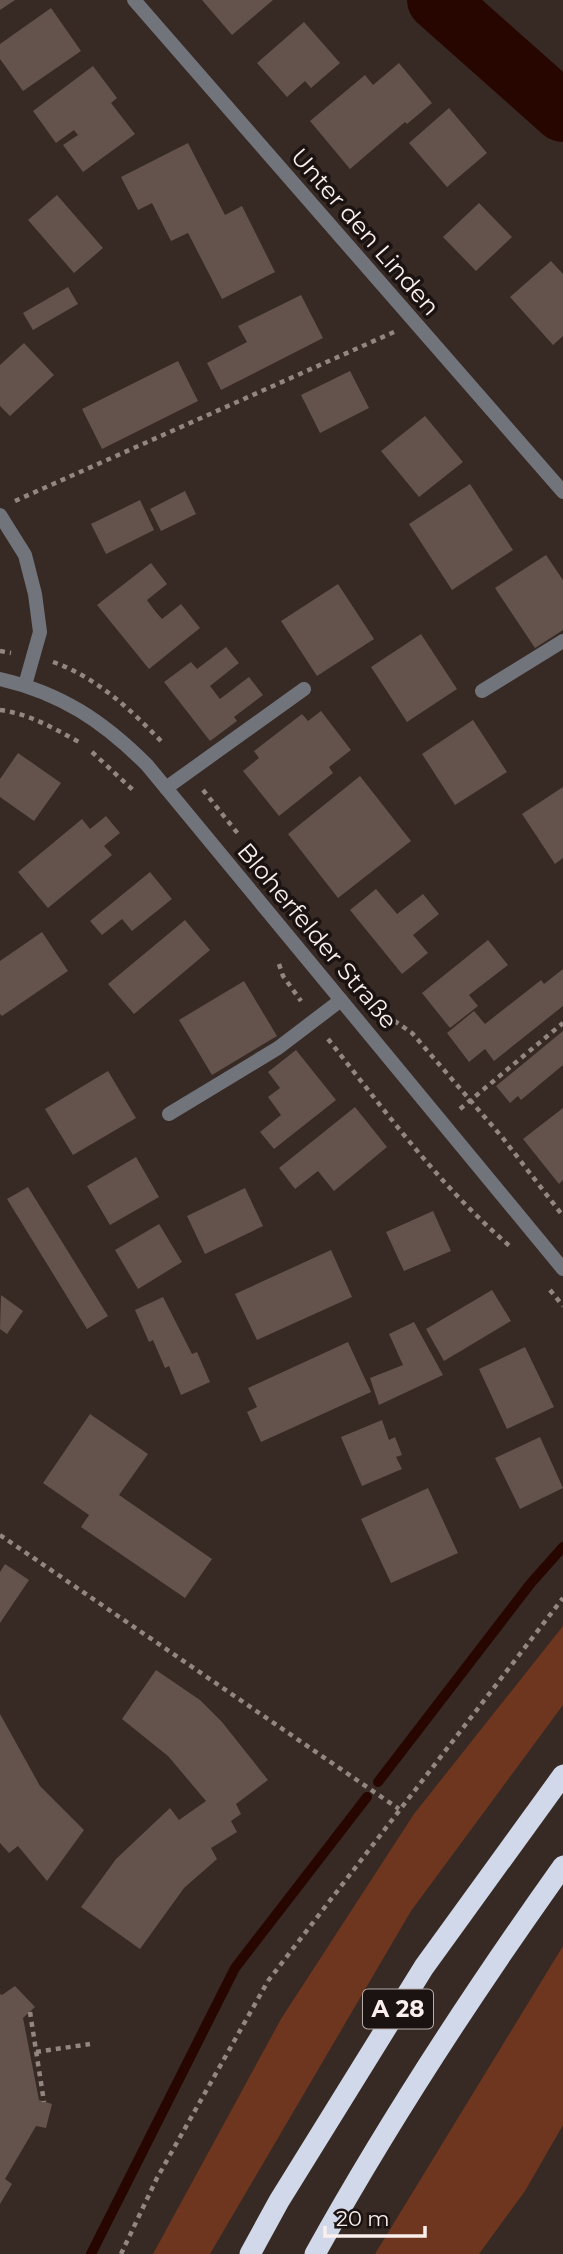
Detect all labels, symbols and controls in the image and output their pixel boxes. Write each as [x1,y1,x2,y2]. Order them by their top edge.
street label: Unter den Linden [285,142,446,321]
street label: Bloherfelder Straße [231,837,403,1034]
road number: A 28 [363,1990,433,2028]
scale bar [325,2194,425,2238]
text: 20 m [336,2206,390,2231]

